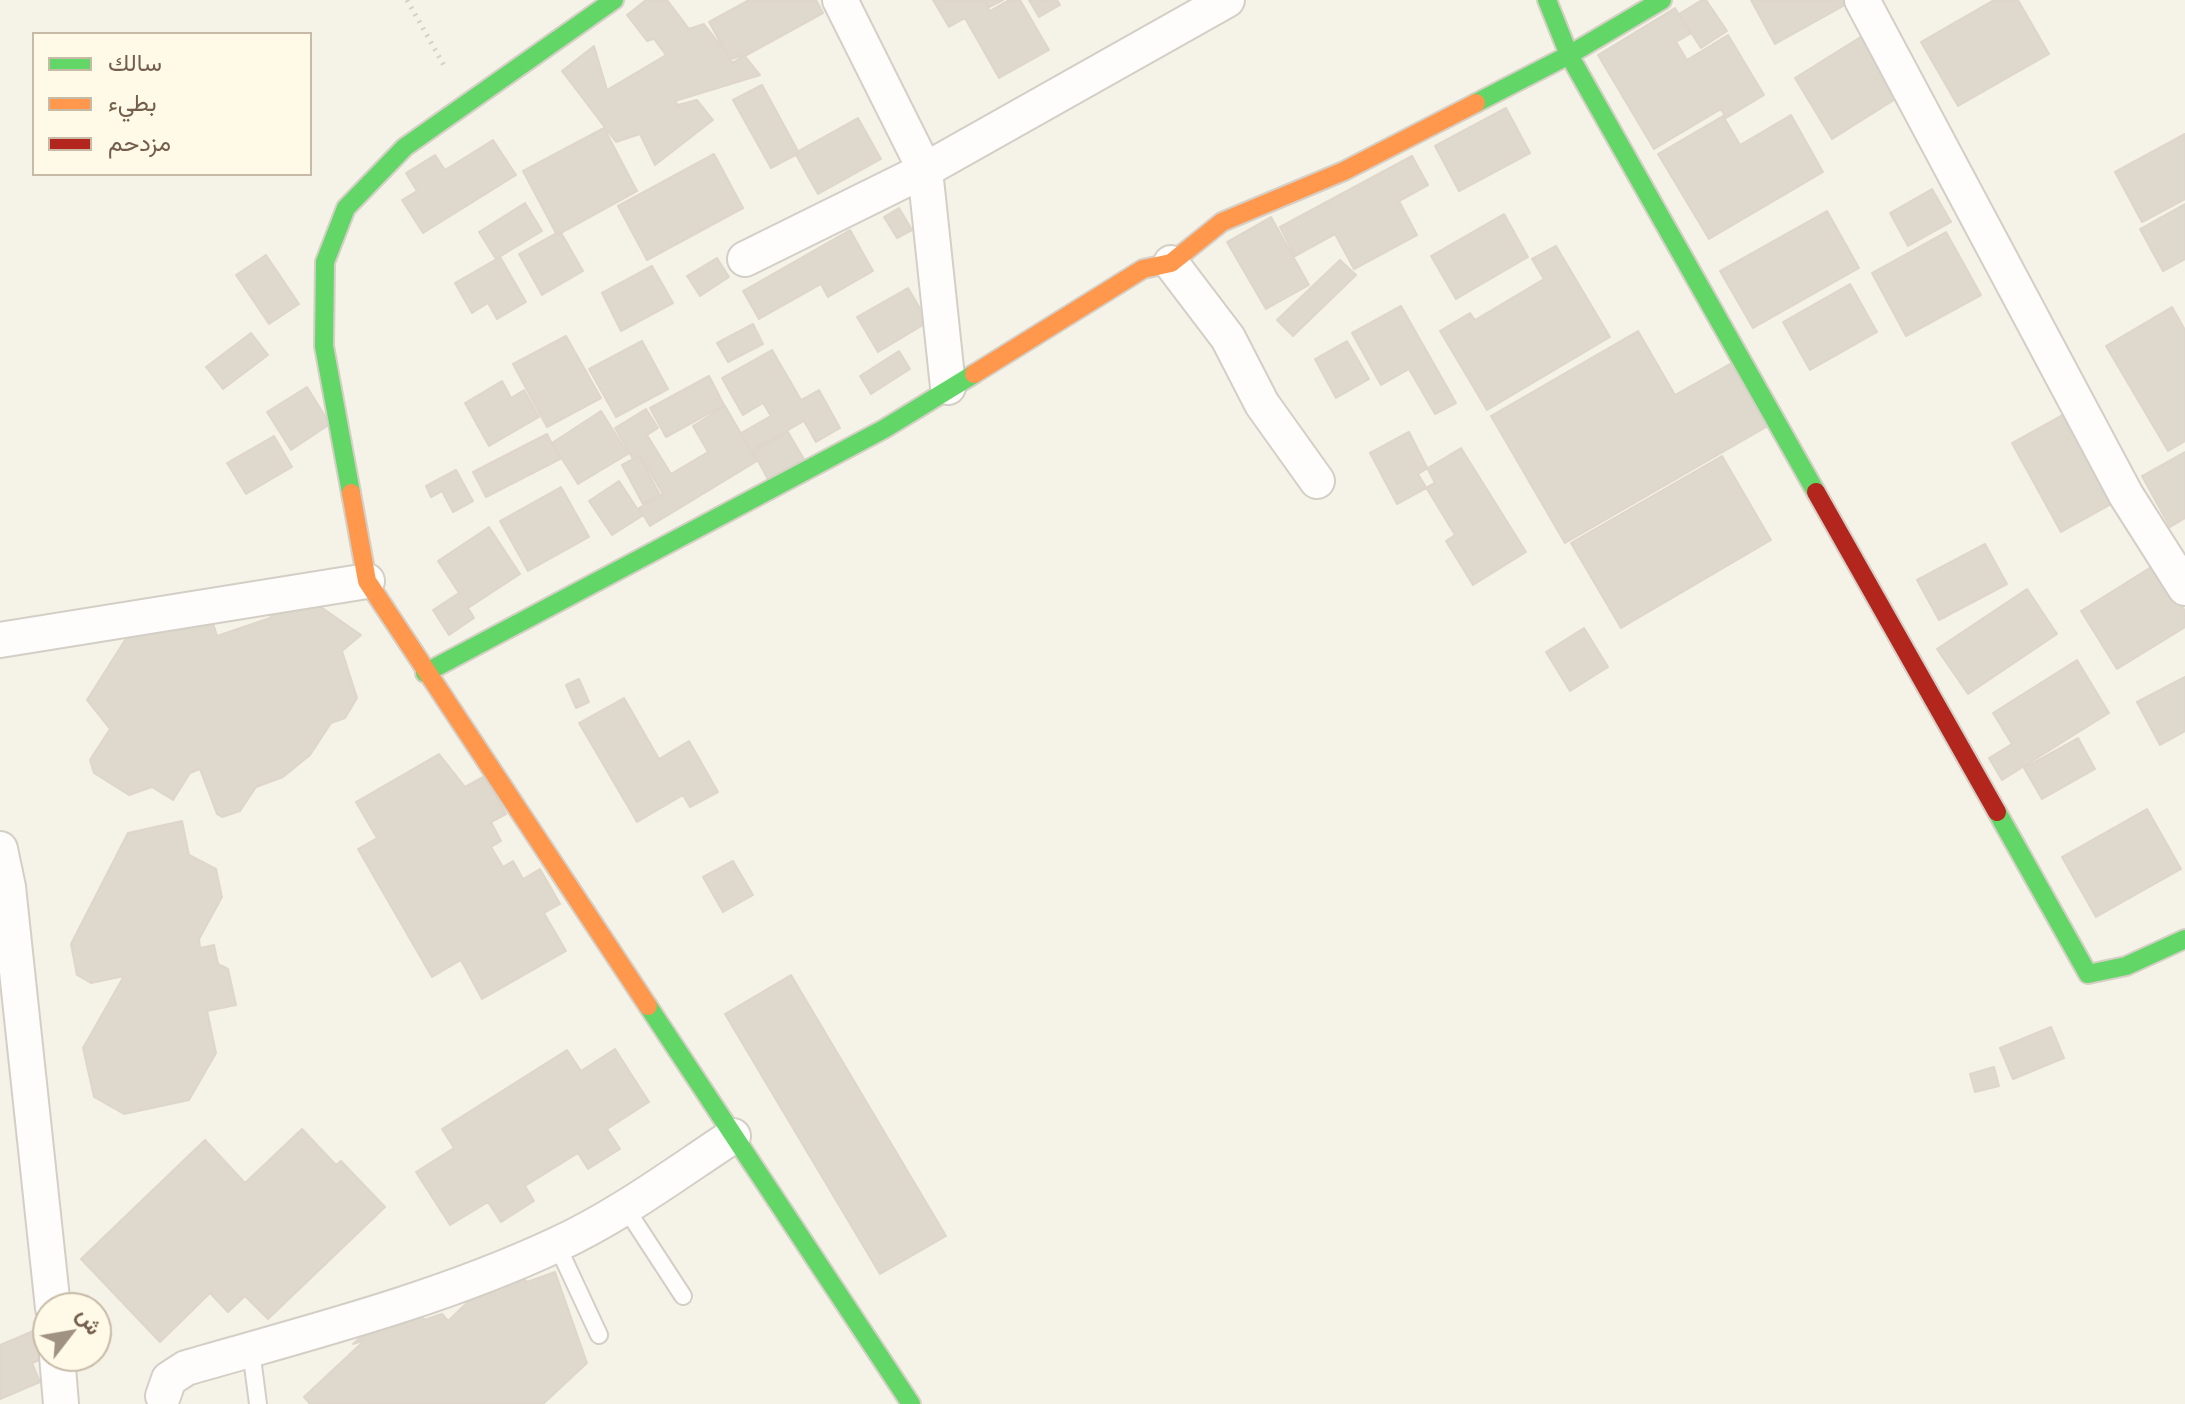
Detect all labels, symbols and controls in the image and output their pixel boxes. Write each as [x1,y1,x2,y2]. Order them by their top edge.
legend [32,32,312,176]
text: سالك [108,45,162,78]
text: بطيء [108,85,157,118]
text: مزدحم [108,125,171,158]
north arrow [32,1292,112,1372]
text: ش [71,1302,111,1340]

